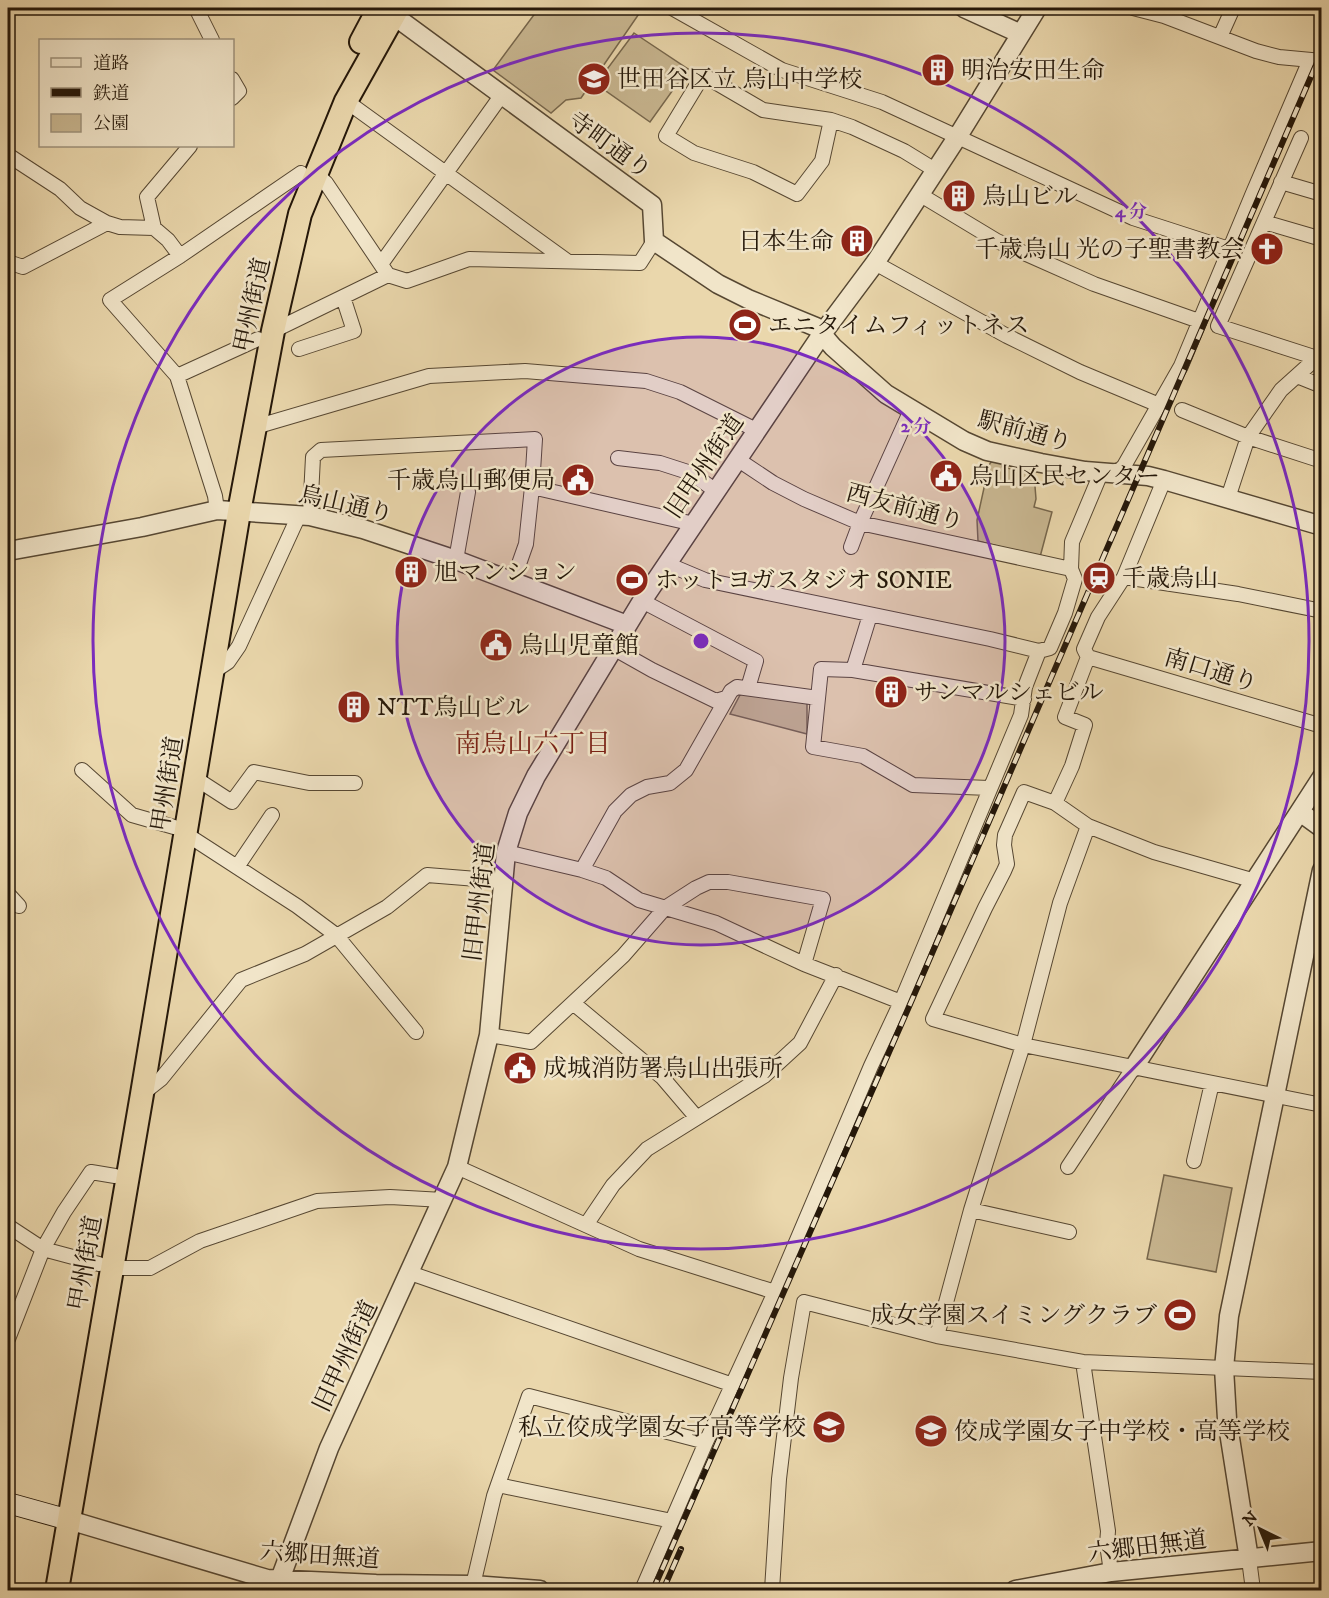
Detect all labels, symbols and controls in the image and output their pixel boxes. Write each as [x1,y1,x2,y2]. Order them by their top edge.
legend [39,39,234,147]
building icon: 明治安田生命 [920,52,956,88]
text: 道路 [93,53,129,75]
place label: 明治安田生命 [961,56,1105,86]
school or university icon: 世田谷区立 烏山中学校 [576,61,612,97]
place label: 世田谷区立 烏山中学校 [617,65,862,95]
text: 鉄道 [93,83,129,105]
street label: 寺町通り [562,105,657,186]
text: 公園 [93,113,129,135]
building icon: 烏山ビル [941,178,977,214]
place label: 烏山ビル [982,182,1078,212]
text: 4 分 [1114,201,1147,223]
building icon: 日本生命 [839,223,875,259]
place label: 日本生命 [738,227,834,257]
church icon: 千歳烏山 光の子聖書教会 [1249,231,1285,267]
place label: 千歳烏山 光の子聖書教会 [975,235,1244,265]
street label: 甲州街道 [228,255,278,355]
sports icon: エニタイムフィットネス [727,307,763,343]
place label: エニタイムフィットネス [768,311,1029,341]
street label: 駅前通り [974,405,1075,459]
street label: 旧甲州街道 [659,408,751,525]
text: 2 分 [901,416,931,438]
public building icon: 烏山区民センター [928,458,964,494]
public building icon: 千歳烏山郵便局 [560,462,596,498]
place label: 烏山区民センター [969,462,1160,492]
place label: 千歳烏山郵便局 [387,466,555,496]
street label: 西友前通り [843,478,967,538]
street label: 烏山通り [296,480,396,530]
building icon: 旭マンション [393,554,429,590]
place label: 旭マンション [434,558,577,588]
station icon: 千歳烏山 [1081,560,1117,596]
sports icon: ホットヨガスタジオ SONIE [614,562,650,598]
place label: 千歳烏山 [1122,564,1218,594]
place label: ホットヨガスタジオ SONIE [655,566,952,596]
public building icon: 烏山児童館 [478,627,514,663]
place label: 烏山児童館 [519,631,639,661]
centre of rings [691,631,711,651]
street label: 南口通り [1160,643,1261,699]
building icon: サンマルシェビル [873,674,909,710]
place label: サンマルシェビル [914,678,1104,708]
building icon: NTT烏山ビル [336,689,372,725]
place label: NTT烏山ビル [377,693,530,723]
district label: 南烏山六丁目 [455,728,611,761]
street label: 甲州街道 [146,734,190,834]
street label: 旧甲州街道 [458,841,502,964]
public building icon: 成城消防署烏山出張所 [502,1050,538,1086]
place label: 成城消防署烏山出張所 [543,1054,783,1084]
street label: 甲州街道 [63,1213,109,1313]
street label: 旧甲州街道 [307,1296,385,1417]
sports icon: 成女学園スイミングクラブ [1162,1297,1198,1333]
place label: 成女学園スイミングクラブ [870,1301,1157,1331]
school or university icon: 私立佼成学園女子高等学校 [811,1409,847,1445]
place label: 私立佼成学園女子高等学校 [518,1413,806,1443]
school or university icon: 佼成学園女子中学校・高等学校 [913,1413,949,1449]
place label: 佼成学園女子中学校・高等学校 [954,1417,1290,1447]
north arrow [1230,1499,1290,1559]
text: N [1239,1507,1262,1531]
street label: 六郷田無道 [1086,1525,1209,1569]
street label: 六郷田無道 [259,1537,381,1575]

